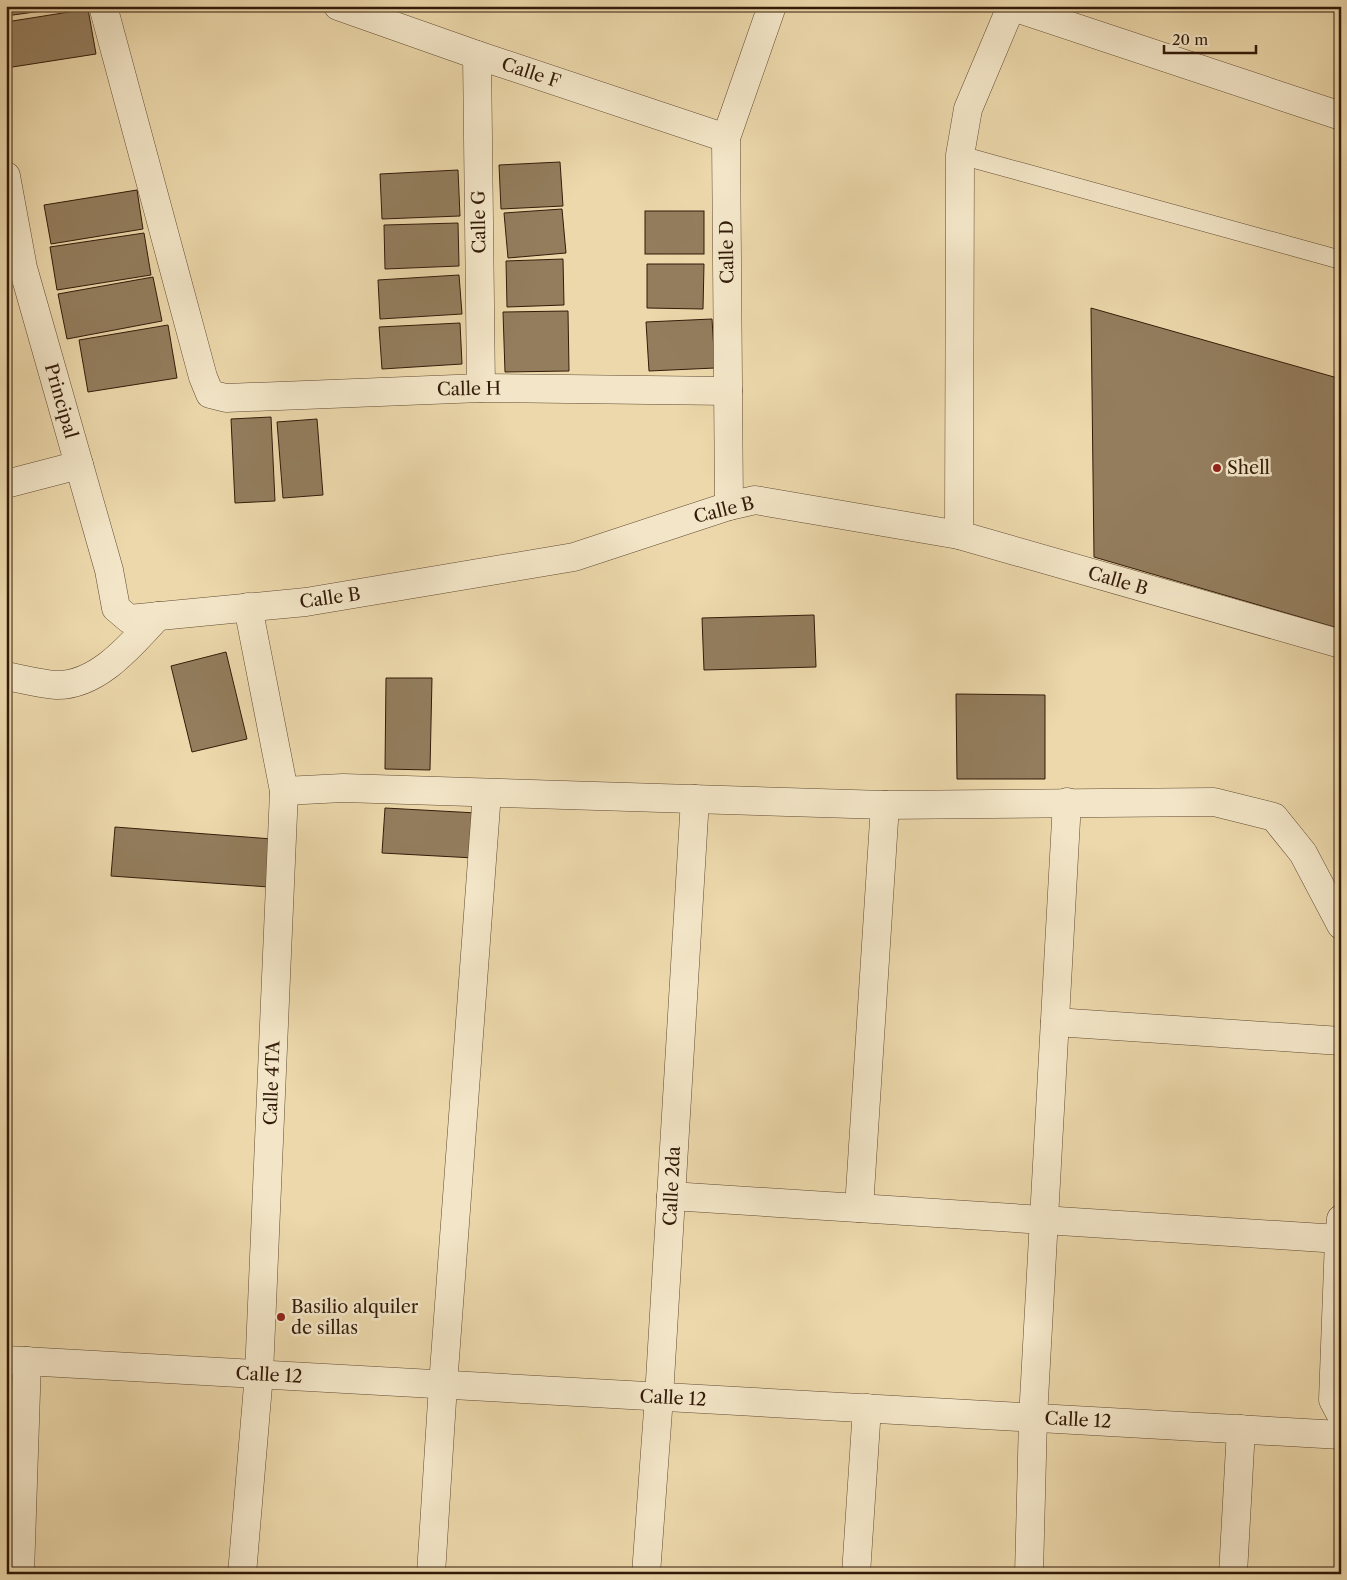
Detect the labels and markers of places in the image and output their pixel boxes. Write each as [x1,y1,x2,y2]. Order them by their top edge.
place label: Shell [1227,457,1270,479]
marker: Shell [1211,462,1223,474]
place label: Basilio alquiler de sillas [291,1296,419,1339]
marker: Basilio alquiler de sillas [275,1311,287,1323]

